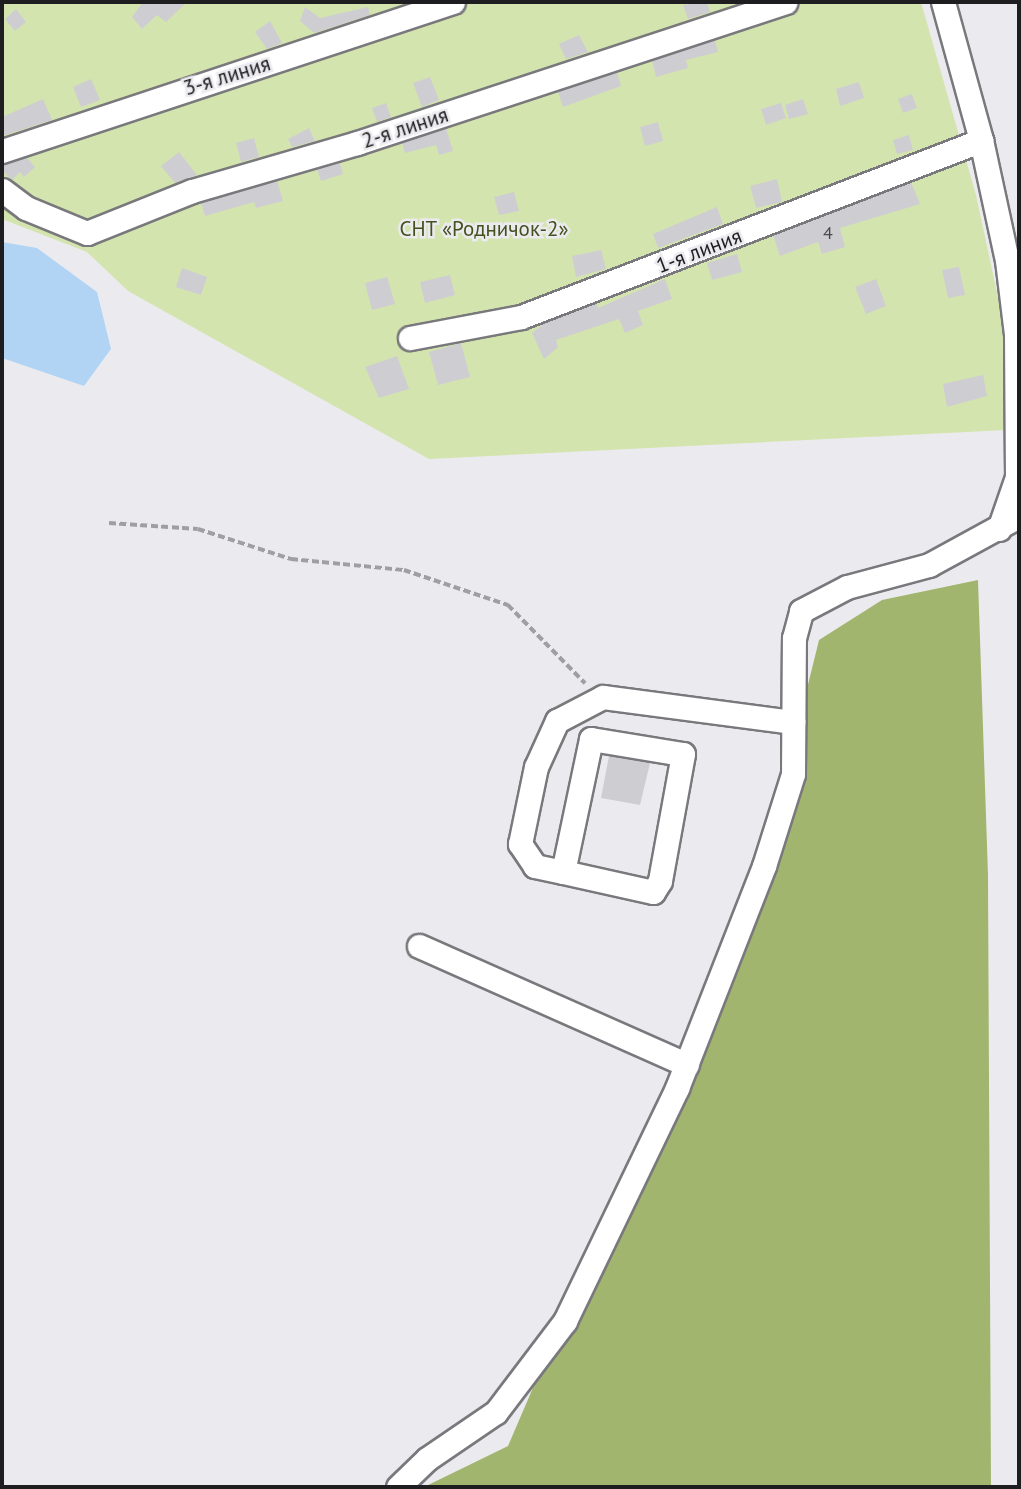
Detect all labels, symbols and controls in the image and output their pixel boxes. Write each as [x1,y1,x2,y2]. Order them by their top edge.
street label: 3-я линия [181,51,273,101]
street label: 2-я линия [359,102,451,154]
park label: СНТ «Родничок-2» [399,216,569,242]
house number: 4 [823,222,833,244]
street label: 1-я линия [653,223,745,279]

